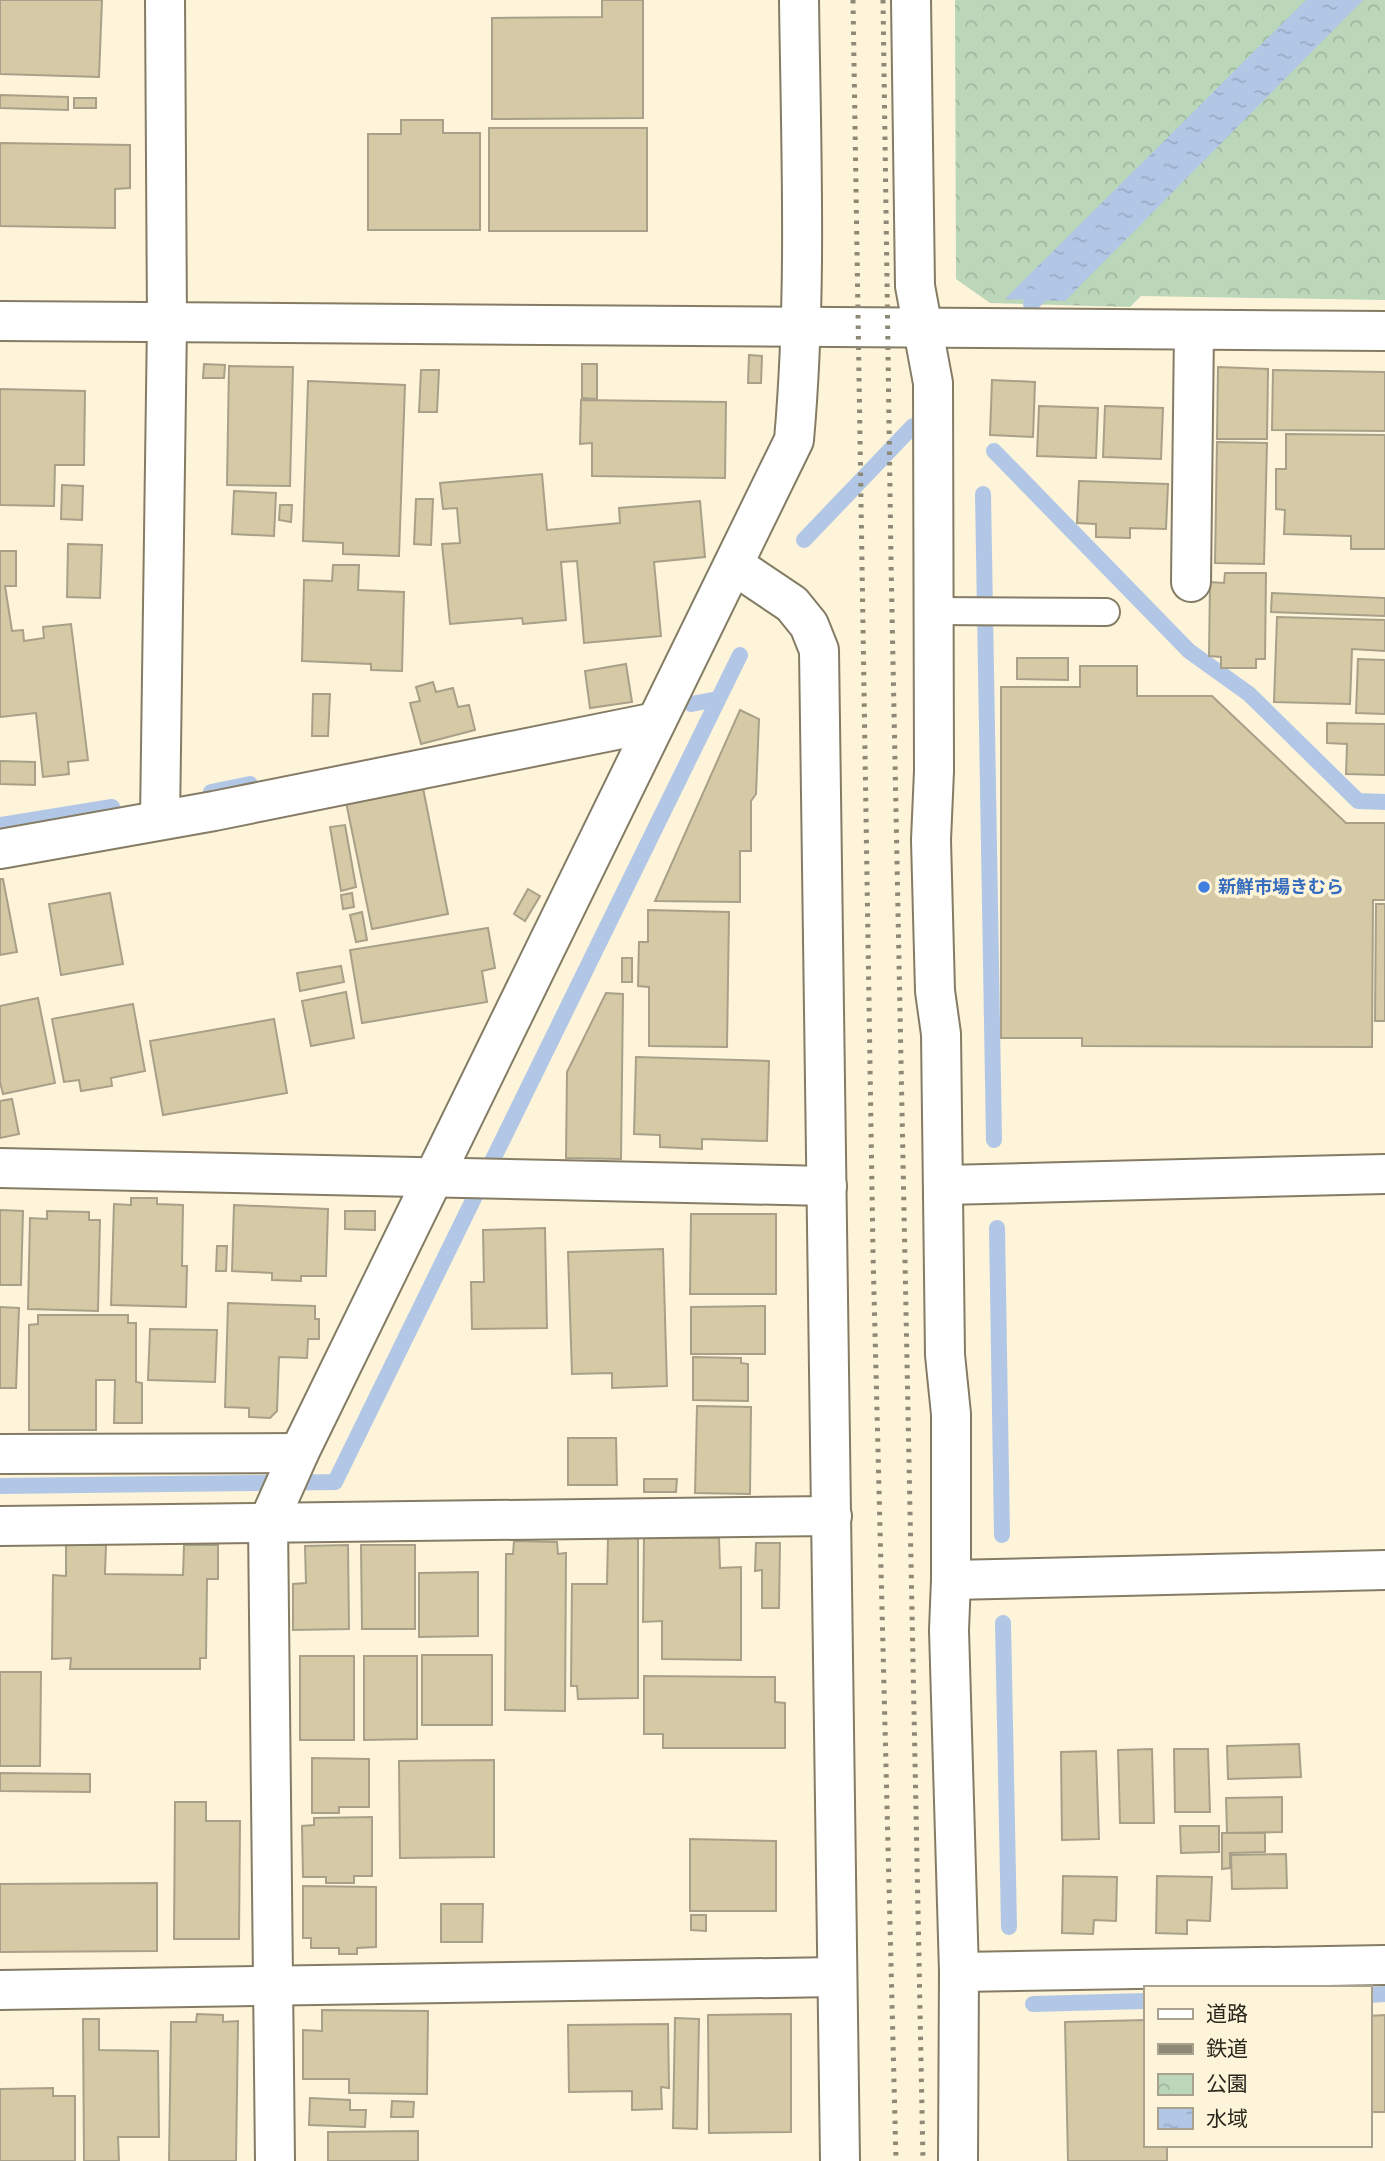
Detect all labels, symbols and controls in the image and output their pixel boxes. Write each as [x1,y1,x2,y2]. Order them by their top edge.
place label: 新鮮市場きむら [1218,875,1344,897]
marker: 新鮮市場きむら [1196,879,1212,895]
legend [1144,1986,1371,2147]
text: 道路 [1206,2000,1248,2025]
text: 鉄道 [1206,2035,1248,2060]
text: 公園 [1206,2070,1248,2095]
text: 水域 [1206,2105,1248,2130]

